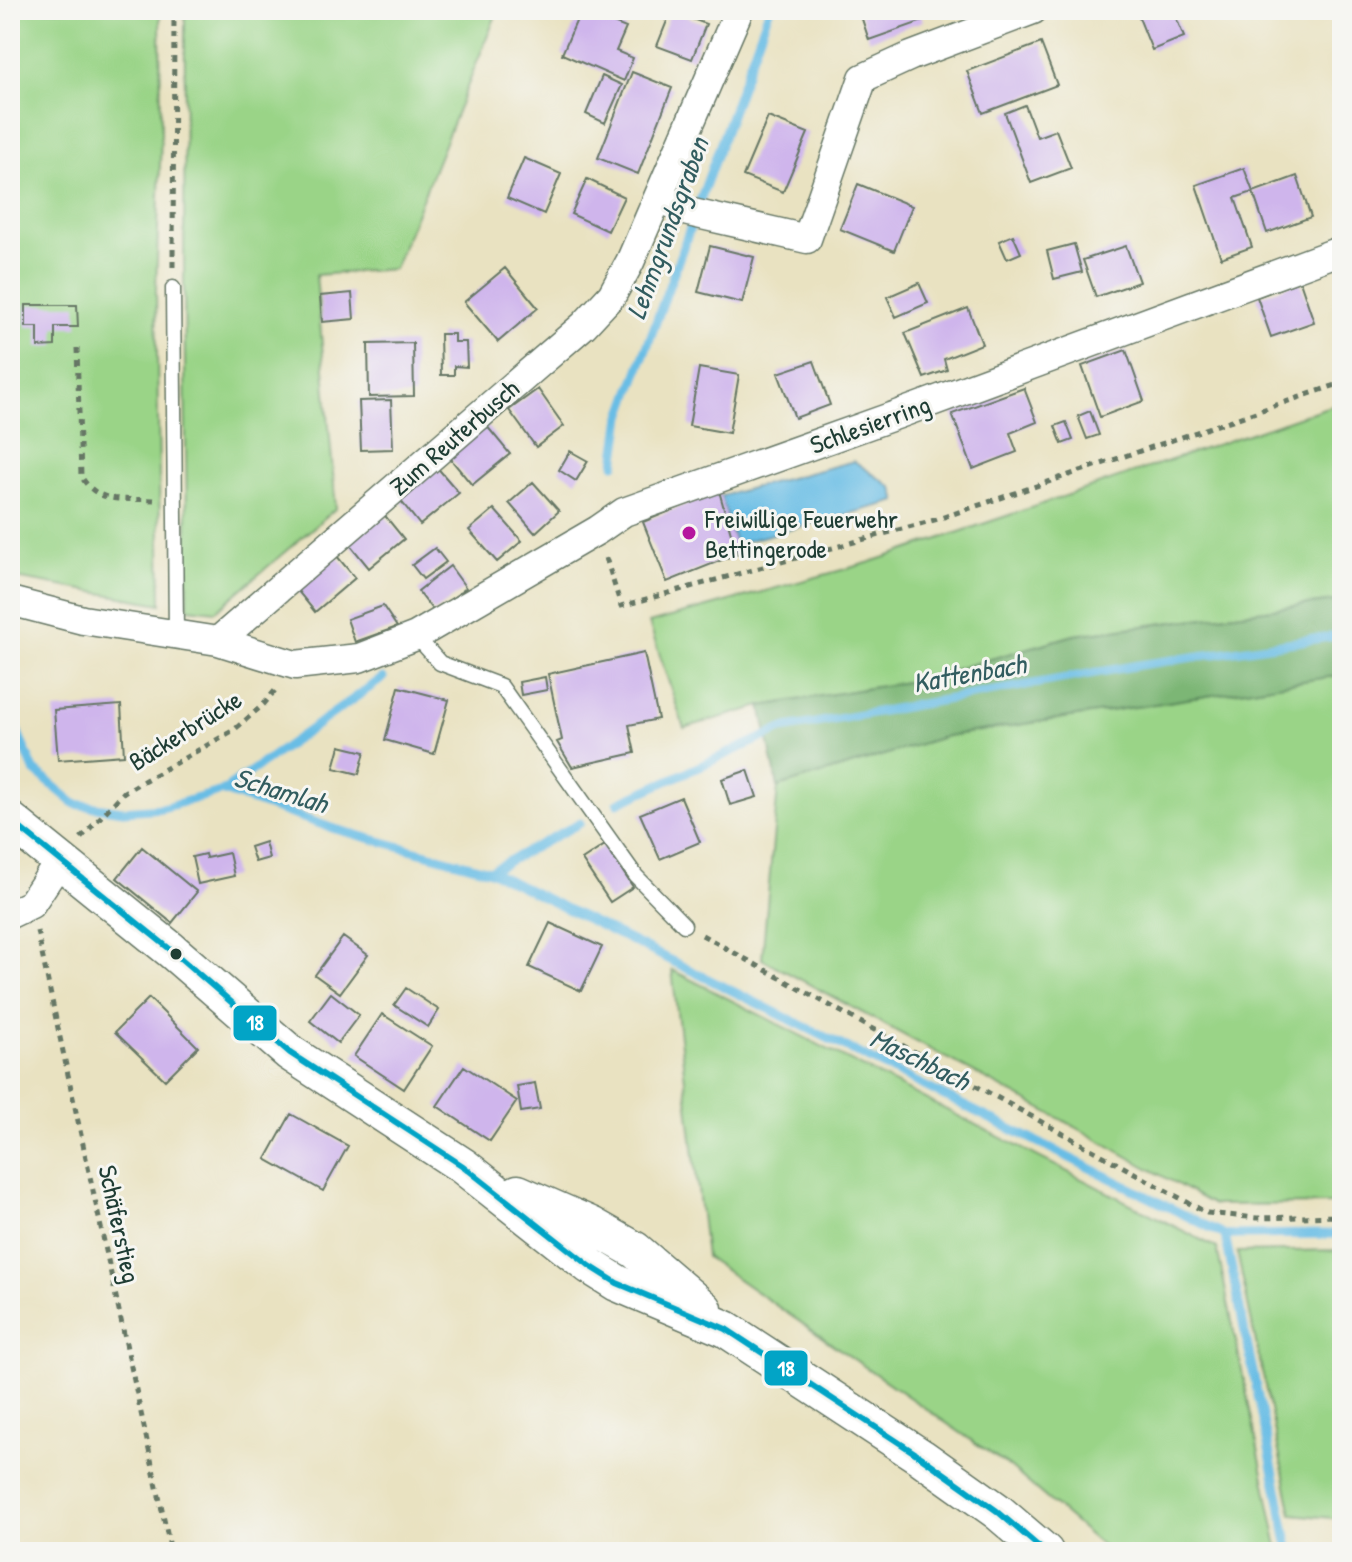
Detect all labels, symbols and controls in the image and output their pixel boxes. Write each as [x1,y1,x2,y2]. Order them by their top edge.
water label: Lehmgrundsgraben [617,130,718,324]
street label: Zum Reuterbusch [382,371,526,503]
street label: Schlesierring [805,386,935,462]
place label: Freiwillige Feuerwehr Bettingerode [704,501,898,566]
marker: Freiwillige Feuerwehr Bettingerode [680,524,698,542]
water label: Kattenbach [910,644,1031,702]
street label: Bäckerbrücke [122,682,248,778]
water label: Schamlah [230,758,334,823]
unlabelled marker [168,946,184,962]
line badge: 18 [232,1004,278,1042]
text: 18 [246,1007,264,1037]
water label: Maschbach [864,1019,978,1100]
street label: Schäferstieg [90,1162,150,1286]
line badge: 18 [763,1349,809,1387]
text: 18 [777,1353,795,1383]

